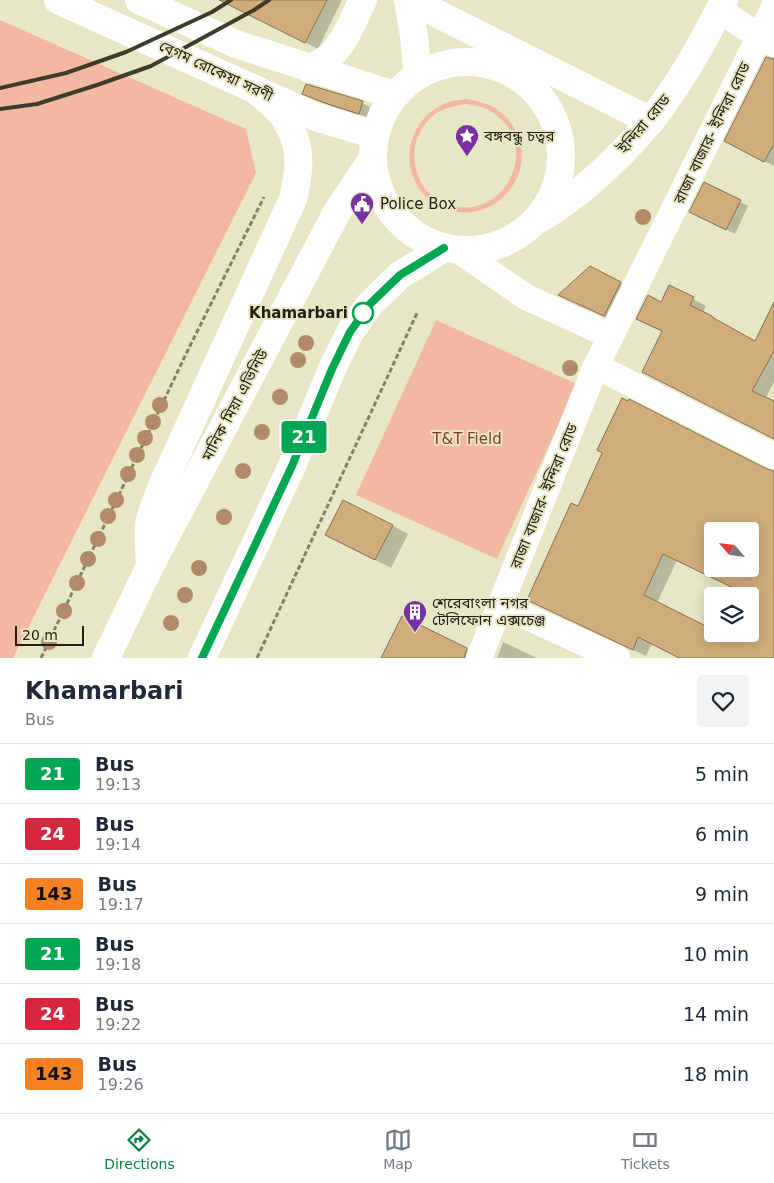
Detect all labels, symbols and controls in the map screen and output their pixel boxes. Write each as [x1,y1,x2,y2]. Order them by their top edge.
street label: বেগম রোকেয়া সরণী [156,37,277,106]
street label: রাজা বাজার- ইন্দিরা রোড [669,59,754,208]
street label: ইন্দিরা রোড [613,91,674,158]
place icon: বঙ্গবন্ধু চত্বর [454,123,480,157]
place label: বঙ্গবন্ধু চত্বর [483,127,555,146]
public building icon: Police Box [349,191,375,225]
place label: Police Box [380,195,456,213]
marker: Khamarbari [352,302,374,324]
place label: Khamarbari [249,304,348,322]
street label: মানিক মিয়া এভিনিউ [198,346,272,465]
street label: রাজা বাজার- ইন্দিরা রোড [506,420,582,572]
line badge: 21 [282,421,326,453]
text: 21 [291,426,317,447]
park label: T&T Field [431,430,502,448]
north arrow [704,522,759,578]
map controls [704,522,759,642]
button: layers [704,587,759,642]
place label: শেরেবাংলা নগর টেলিফোন এক্সচেঞ্জ [432,594,546,629]
building icon: শেরেবাংলা নগর টেলিফোন এক্সচেঞ্জ [402,599,428,633]
scale bar [15,623,84,646]
text: 20 m [22,627,58,643]
button: heart [697,675,749,727]
text: Khamarbari [25,677,183,705]
text: Bus [25,710,54,729]
text: Bus [95,753,134,775]
text: 21 [40,763,65,784]
text: 5 min [695,763,749,785]
text: 19:13 [95,775,141,794]
text: Bus [95,813,134,835]
text: 24 [40,823,65,844]
text: 6 min [695,823,749,845]
text: 19:14 [95,835,141,854]
text: Bus [98,873,137,895]
text: 143 [35,883,73,904]
text: 9 min [695,883,749,905]
text: 19:17 [98,895,144,914]
text: Bus [95,933,134,955]
text: 21 [40,943,65,964]
text: 10 min [683,943,749,965]
text: 19:18 [95,955,141,974]
text: Bus [95,993,134,1015]
text: 24 [40,1003,65,1024]
text: 14 min [683,1003,749,1025]
text: 19:22 [95,1015,141,1034]
text: Bus [98,1053,137,1075]
text: 143 [35,1063,73,1084]
text: 18 min [683,1063,749,1085]
text: 19:26 [98,1075,144,1094]
tab: Directions [104,1126,175,1172]
tab: Map [383,1126,413,1172]
tab: Tickets [621,1126,670,1172]

